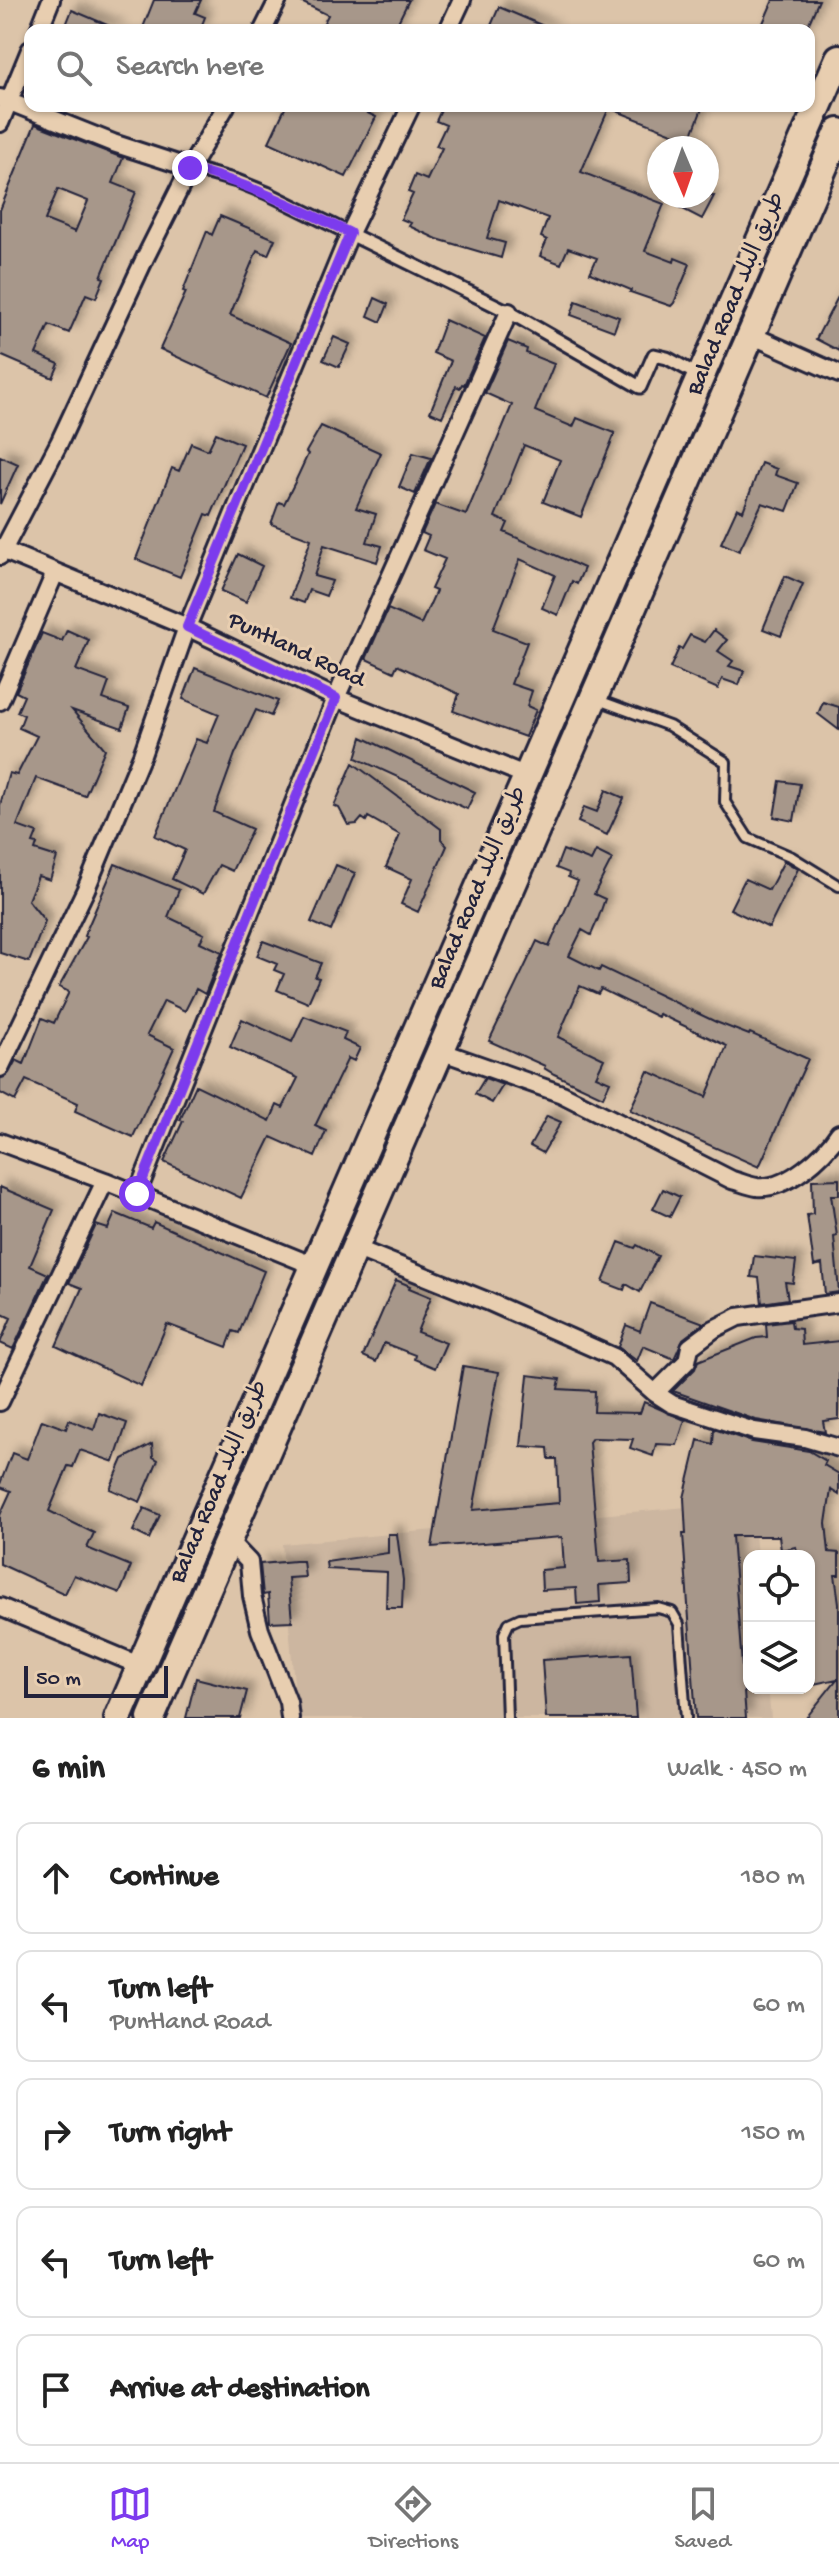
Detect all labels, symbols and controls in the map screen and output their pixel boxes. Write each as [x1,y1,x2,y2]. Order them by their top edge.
search box [24,24,815,112]
icon: search [52,46,96,90]
text: Search here [116,51,264,86]
north arrow [647,136,719,208]
route end [172,150,208,186]
street label: Balad Road طريق البلد [681,188,793,401]
street label: Puntland Road [222,606,371,696]
street label: Balad Road طريق البلد [423,782,535,995]
route start [119,1176,155,1212]
street label: Balad Road طريق البلد [164,1376,276,1589]
map controls [743,1550,815,1694]
button: locate [743,1550,815,1622]
button: layers [743,1622,815,1694]
scale bar [24,1662,168,1698]
text: 50 m [36,1667,81,1693]
text: 6 min [32,1750,105,1790]
text: Walk · 450 m [667,1755,807,1786]
icon: ahead [34,1856,78,1900]
text: Continue [110,1861,219,1896]
text: 180 m [741,1863,805,1894]
text: Turn left [110,1973,211,2008]
icon: left [34,1984,78,2028]
text: 60 m [752,1991,805,2022]
text: Puntland Road [110,2008,270,2039]
icon: right [34,2112,78,2156]
text: Turn right [110,2117,230,2152]
text: 150 m [741,2119,805,2150]
icon: left [34,2240,78,2284]
text: Turn left [110,2245,211,2280]
text: 60 m [752,2247,805,2278]
icon: arrive [34,2368,78,2412]
text: Arrive at destination [110,2373,370,2408]
tab: Map [108,2482,152,2556]
tab: Directions [369,2482,458,2556]
tab: Saved [674,2482,731,2556]

